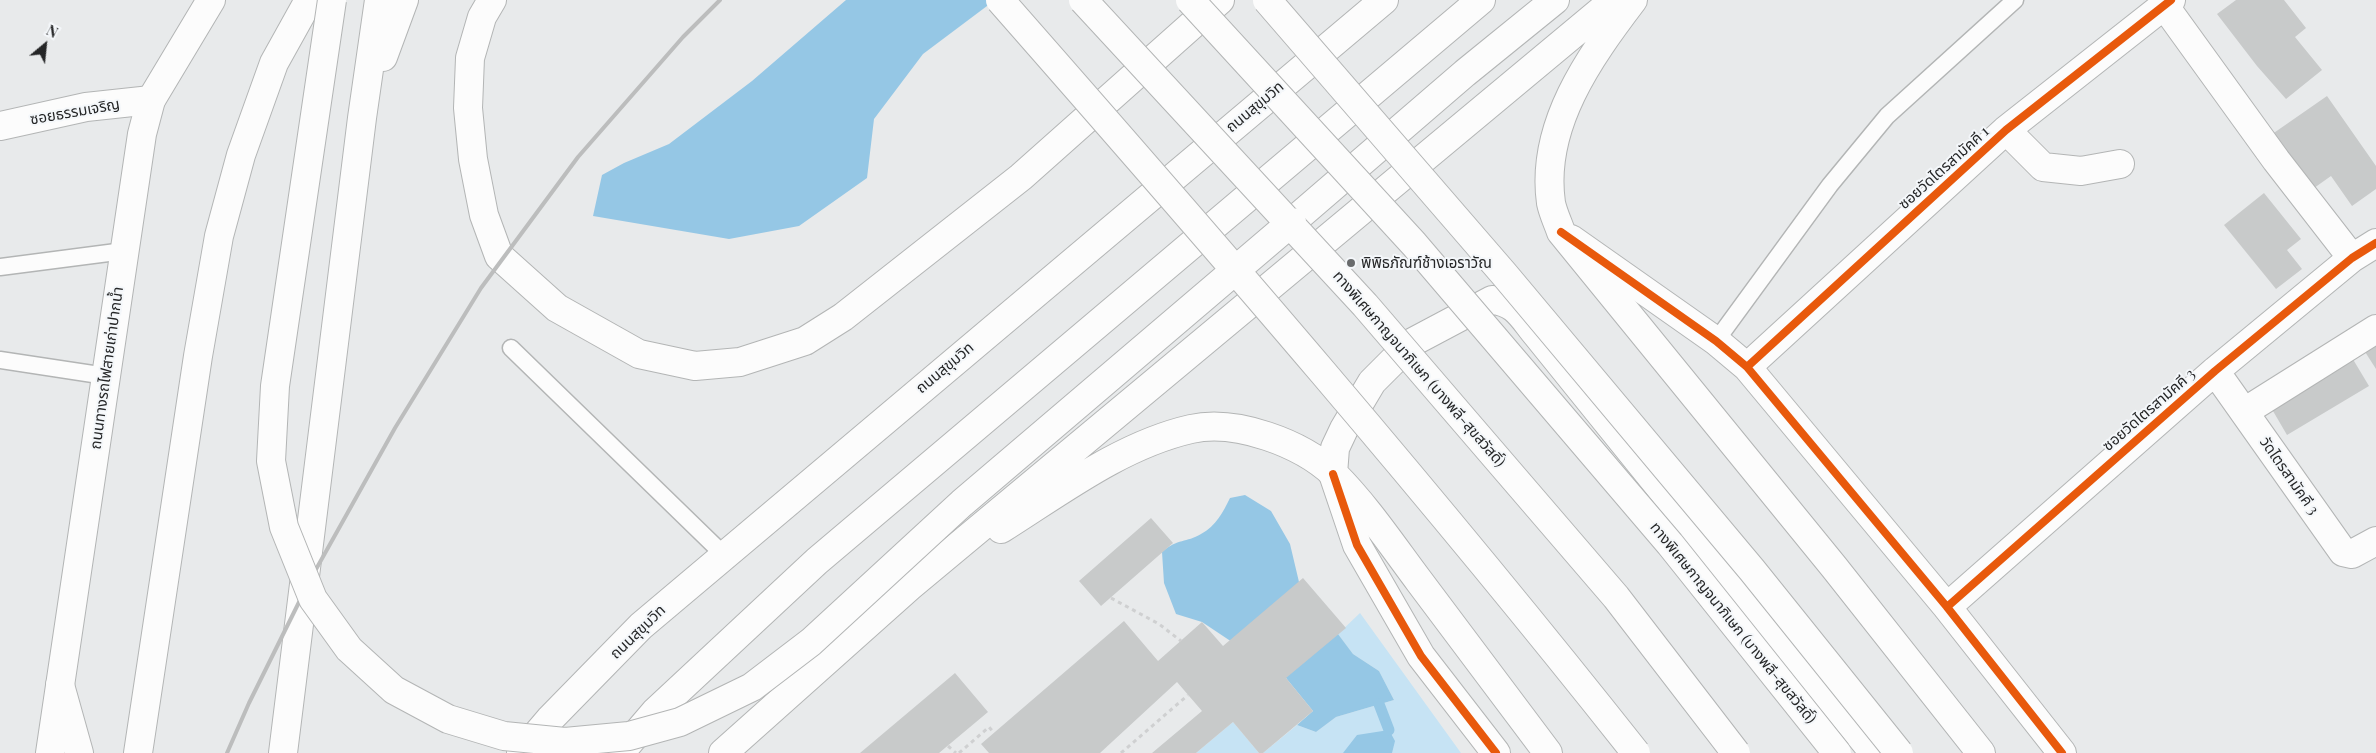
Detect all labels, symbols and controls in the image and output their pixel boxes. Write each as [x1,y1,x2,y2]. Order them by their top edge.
north arrow [20,20,70,70]
text: N [43,21,61,42]
street label: ถนนสุขุมวิท [1222,78,1288,136]
street label: ซอยธรรมเจริญ [29,95,121,129]
street label: ซอยวัดไตรสามัคคี 1 [1895,123,1993,213]
place label: พิพิธภัณฑ์ช้างเอราวัณ [1361,254,1492,272]
marker: พิพิธภัณฑ์ช้างเอราวัณ [1345,257,1357,269]
street label: ทางพิเศษกาญจนาภิเษก (บางพลี-สุขสวัสดิ์) [1329,267,1509,471]
street label: ถนนทางรถไฟสายเก่าปากน้ำ [87,285,127,451]
street label: ถนนสุขุมวิท [912,339,978,397]
street label: ซอยวัดไตรสามัคคี 3 [2099,365,2199,455]
street label: วัดไตรสามัคคี 3 [2256,434,2322,518]
street label: ทางพิเศษกาญจนาภิเษก (บางพลี-สุขสวัสดิ์) [1646,519,1820,727]
street label: ถนนสุขุมวิท [607,601,669,663]

